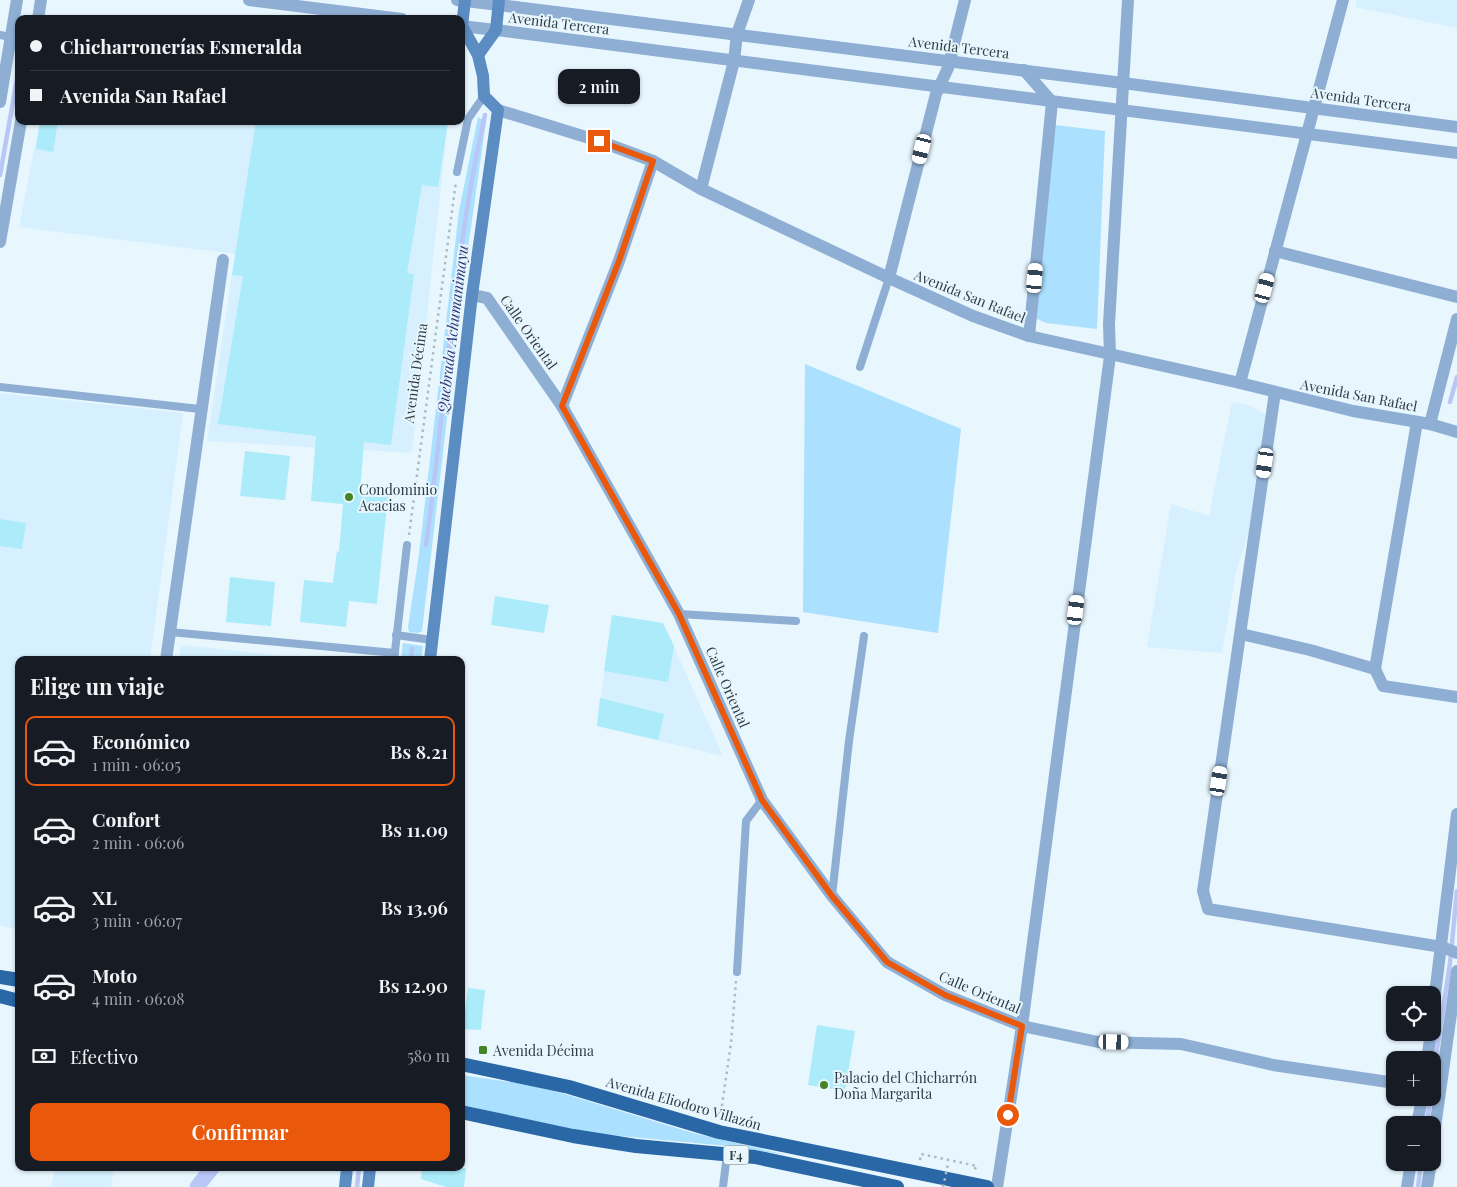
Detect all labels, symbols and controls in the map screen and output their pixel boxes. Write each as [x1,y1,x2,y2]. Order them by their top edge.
street label: Avenida Tercera [507,7,611,39]
street label: Avenida Tercera [907,31,1011,63]
text: Chicharronerías Esmeralda [60,33,302,59]
callout: 2 min [558,68,640,104]
text: 2 min [579,76,619,97]
text: Avenida San Rafael [60,82,227,108]
street label: Avenida Tercera [1308,82,1413,115]
route end [588,130,610,152]
car [911,133,932,165]
water label: Quebrada Achumanimayu [432,244,472,415]
car [1026,262,1043,294]
street label: Avenida San Rafael [911,265,1029,327]
car [1253,272,1276,304]
street label: Calle Oriental [496,291,562,373]
street label: Avenida Décima [398,322,431,425]
street label: Avenida San Rafael [1298,374,1419,416]
car [1255,447,1274,479]
place label: Condominio Acacias [358,480,437,515]
marker: Condominio Acacias [343,491,355,503]
car [1066,594,1085,626]
street label: Calle Oriental [702,643,754,731]
text: Elige un viaje [30,671,164,701]
text: Económico [92,728,190,754]
icon: car [32,729,77,774]
text: Bs 8.21 [390,738,448,764]
text: 1 min · 06:05 [92,754,181,775]
car [1209,765,1228,797]
text: Confort [92,806,160,832]
icon: car [32,807,77,852]
text: Bs 11.09 [381,816,448,842]
text: 2 min · 06:06 [92,832,184,853]
text: XL [92,884,117,910]
icon: car [32,885,77,930]
text: Bs 13.96 [381,894,448,920]
text: 3 min · 06:07 [92,910,182,931]
text: Moto [92,962,137,988]
icon: car [32,963,77,1008]
street label: Calle Oriental [936,966,1024,1018]
text: Bs 12.90 [378,972,448,998]
map controls [1386,986,1441,1171]
button: locate [1386,986,1441,1041]
text: 4 min · 06:08 [92,988,185,1009]
car [1098,1034,1129,1050]
place label: Avenida Décima [492,1041,594,1060]
icon: cash [30,1042,58,1070]
text: Efectivo [70,1043,138,1069]
marker: Avenida Décima [477,1044,489,1056]
text: 580 m [407,1045,450,1066]
button: + [1386,1051,1441,1106]
place label: Palacio del Chicharrón Doña Margarita [834,1068,978,1103]
street label: Avenida Eliodoro Villazón [603,1071,764,1134]
marker: Palacio del Chicharrón Doña Margarita [818,1079,830,1091]
button: Confirmar [30,1103,450,1161]
route start [997,1104,1019,1126]
button: − [1386,1116,1441,1171]
road number: F4 [724,1146,748,1164]

